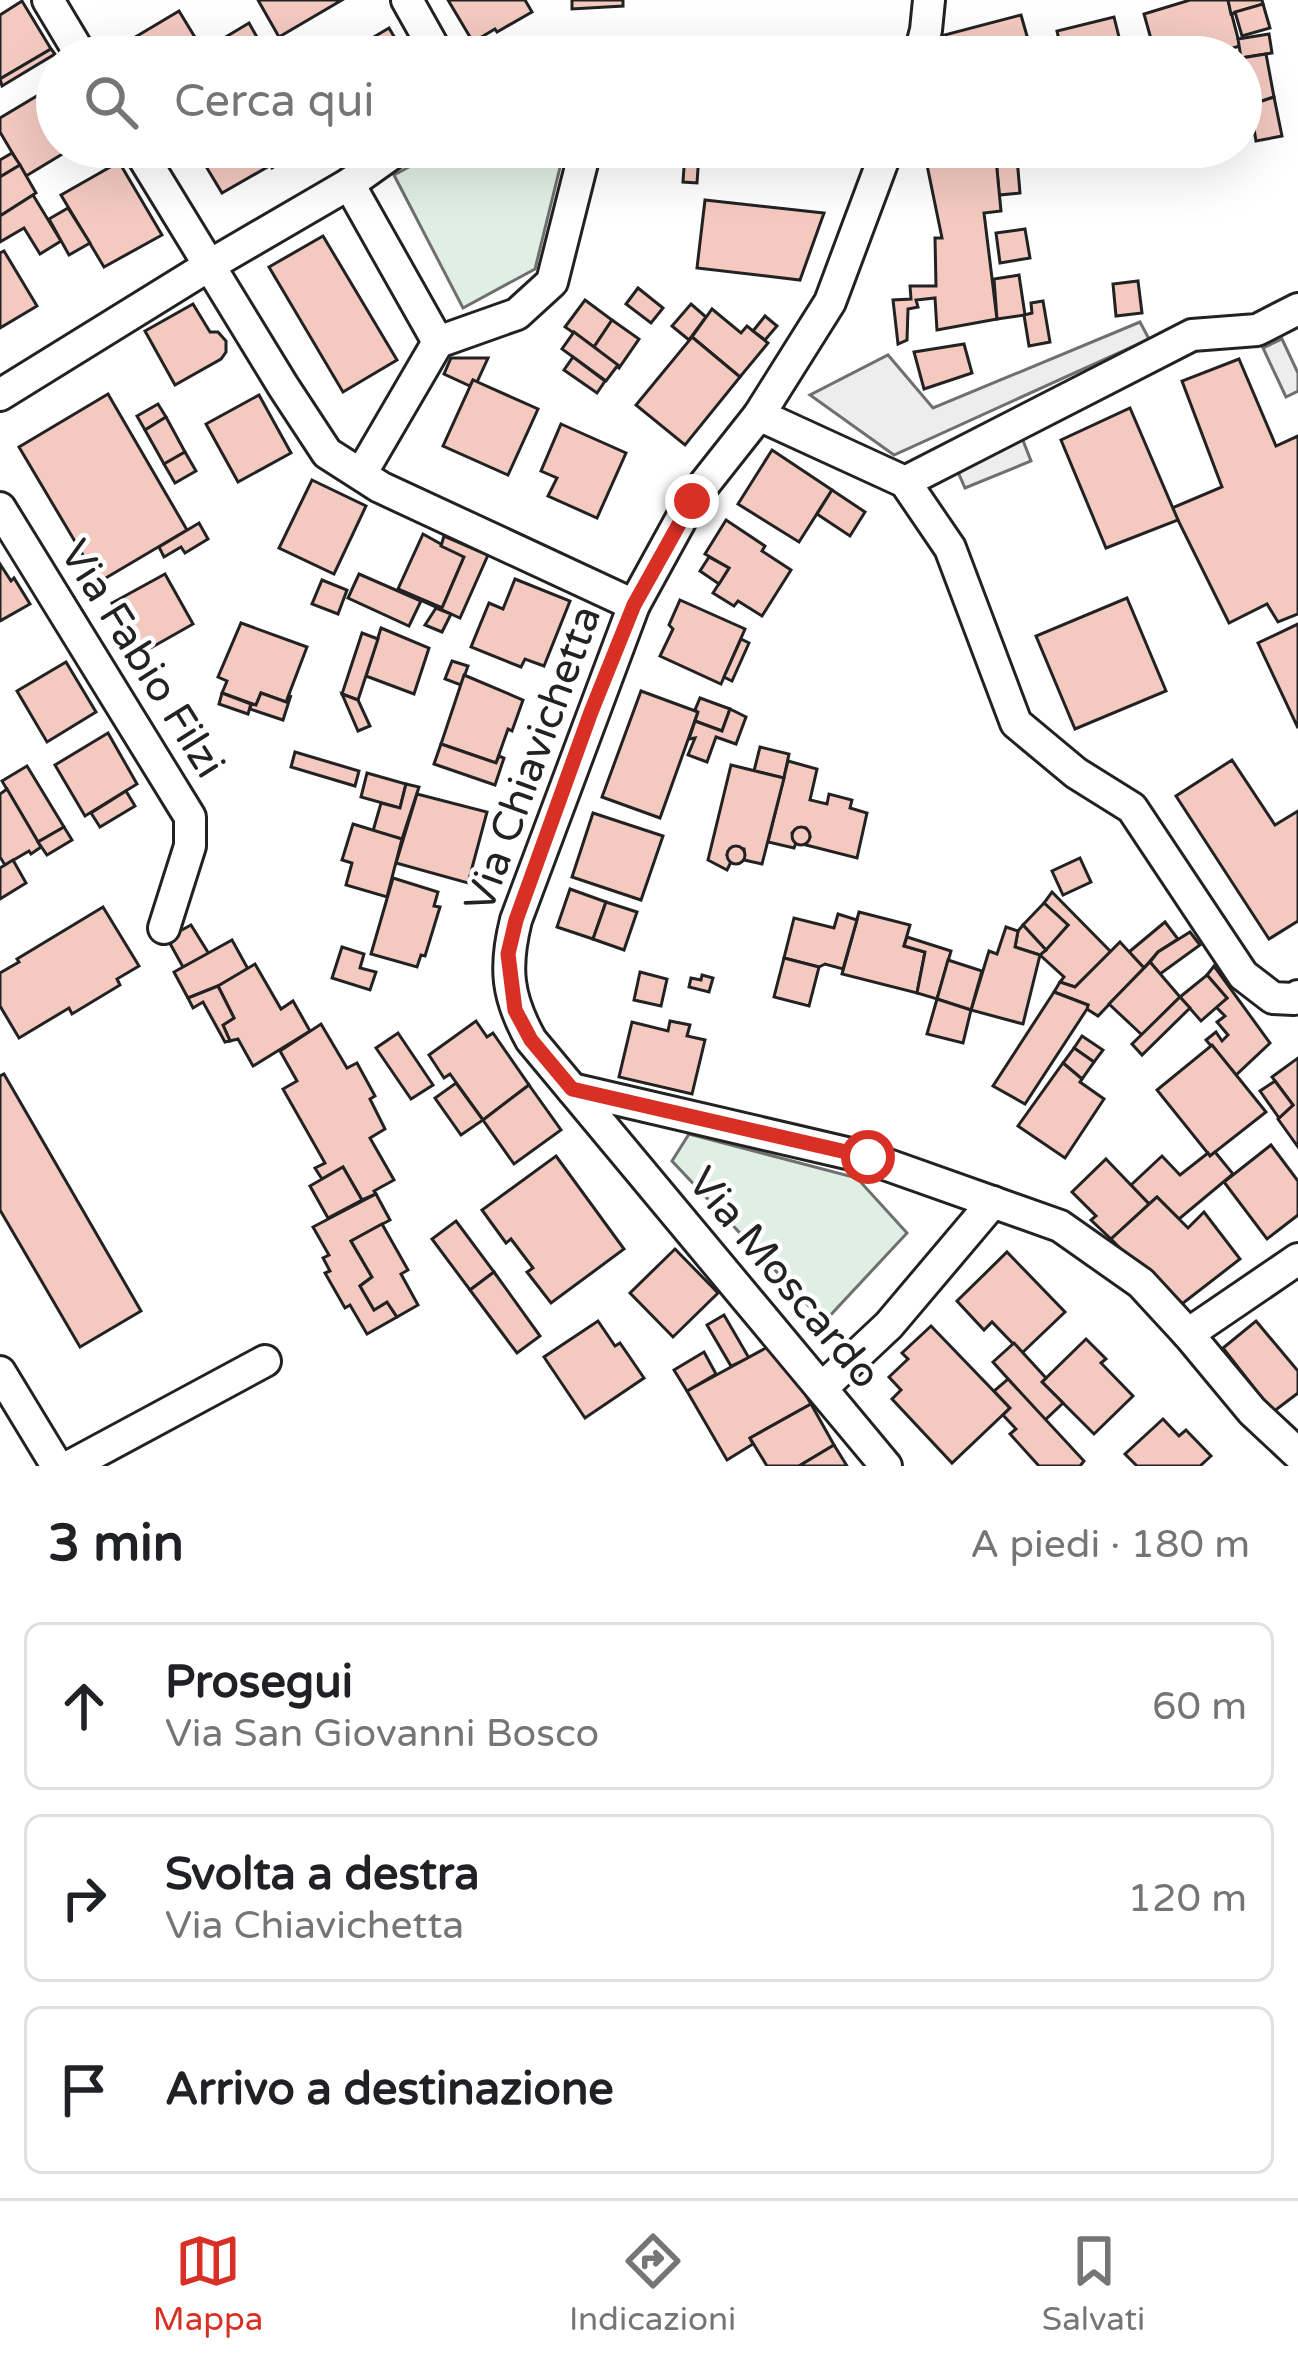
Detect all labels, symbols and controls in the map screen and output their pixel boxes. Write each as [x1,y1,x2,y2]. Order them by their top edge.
search box [36,36,1262,168]
icon: search [78,69,144,135]
text: Cerca qui [174,75,375,129]
route end [665,474,719,528]
street label: Via Fabio Filzi [49,531,235,787]
street label: Via Chiavichetta [454,599,612,919]
route start [841,1130,895,1184]
street label: Via Moscardo [677,1157,891,1399]
text: 3 min [48,1513,184,1575]
text: A piedi · 180 m [970,1521,1250,1568]
text: Prosegui [165,1656,353,1710]
icon: ahead [51,1673,117,1739]
text: 60 m [1152,1683,1247,1730]
text: Via San Giovanni Bosco [165,1710,599,1757]
text: Svolta a destra [165,1848,480,1902]
icon: right [51,1865,117,1931]
text: 120 m [1128,1875,1247,1922]
text: Via Chiavichetta [165,1902,464,1949]
icon: arrive [51,2057,117,2123]
text: Arrivo a destinazione [165,2063,614,2117]
tab: Mappa [153,2228,263,2339]
tab: Indicazioni [569,2228,736,2339]
tab: Salvati [1042,2228,1145,2339]

